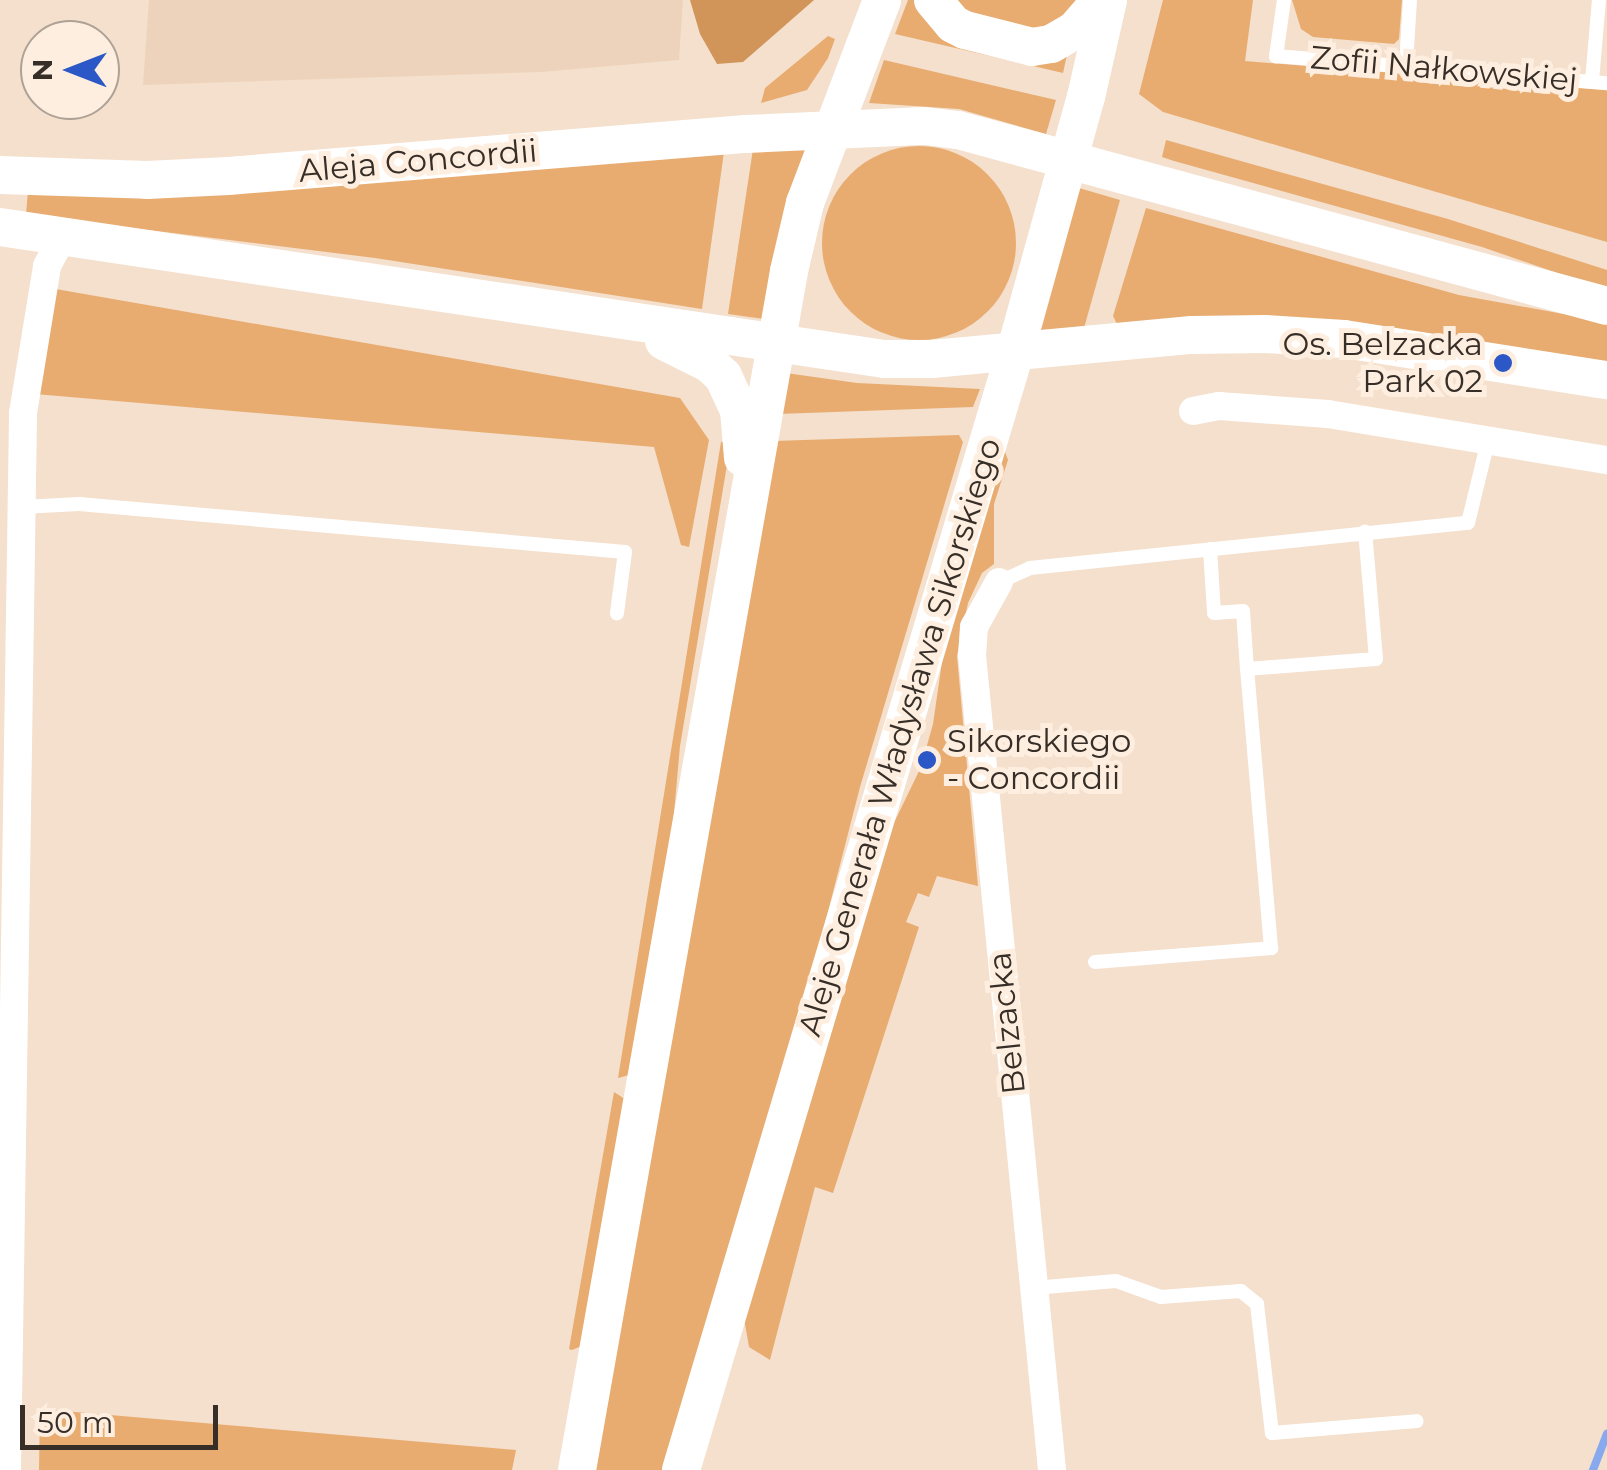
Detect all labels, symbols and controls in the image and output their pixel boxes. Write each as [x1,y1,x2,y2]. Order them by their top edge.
north arrow [20,20,120,120]
street label: Zofii Nałkowskiej [1309,38,1579,100]
text: N [25,59,59,81]
street label: Aleja Concordii [297,131,539,191]
place label: Os. Belzacka Park 02 [1283,326,1483,401]
marker: Os. Belzacka Park 02 [1492,352,1514,374]
street label: Aleje Generała Władysława Sikorskiego [791,434,1009,1040]
place label: Sikorskiego - Concordii [947,723,1131,798]
marker: Sikorskiego - Concordii [916,749,938,771]
street label: Belzacka [980,950,1034,1096]
scale bar [25,1385,222,1447]
text: 50 m [37,1404,114,1441]

